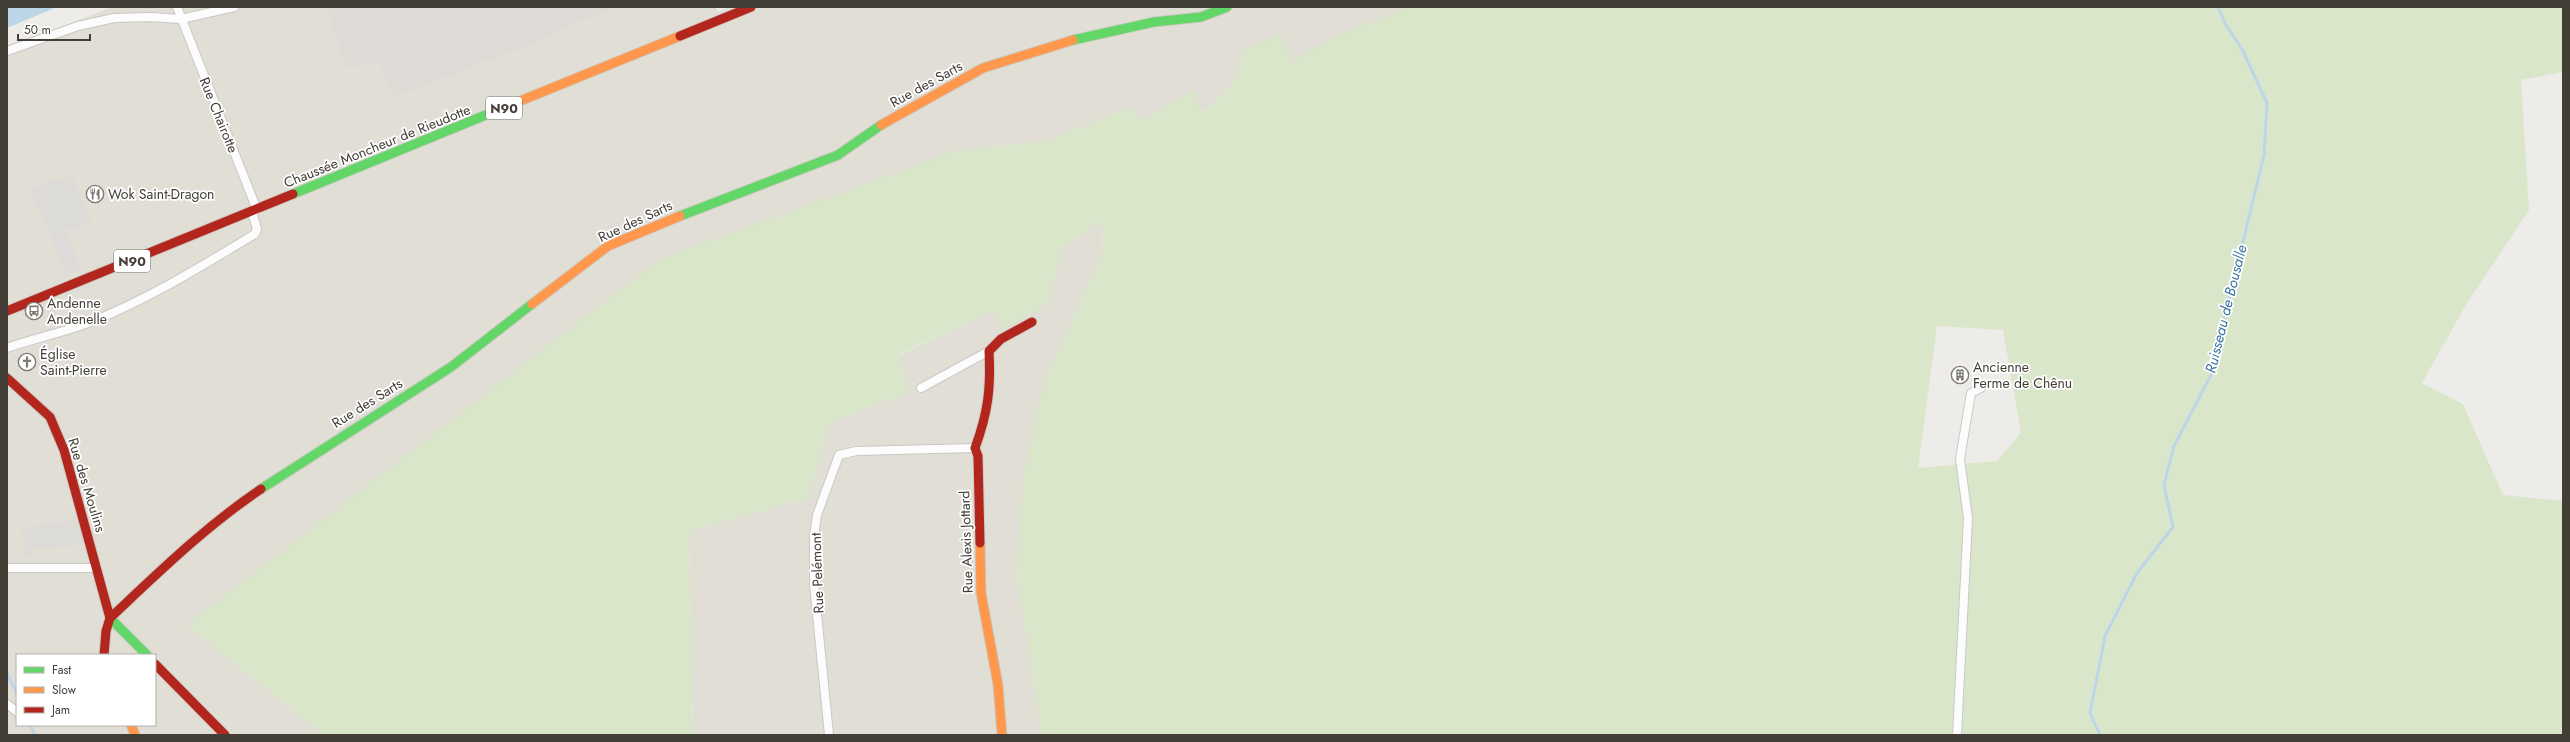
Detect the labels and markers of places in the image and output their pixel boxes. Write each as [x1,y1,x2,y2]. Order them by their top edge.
restaurant icon: Wok Saint-Dragon [85,184,105,204]
place label: Wok Saint-Dragon [108,184,214,204]
place label: Andenne Andenelle [47,293,107,329]
bus stop icon: Andenne Andenelle [24,301,44,321]
place label: Église Saint-Pierre [40,344,107,380]
church icon: Église Saint-Pierre [17,352,37,372]
place label: Ancienne Ferme de Chênu [1973,357,2072,393]
building icon: Ancienne Ferme de Chênu [1950,365,1970,385]

